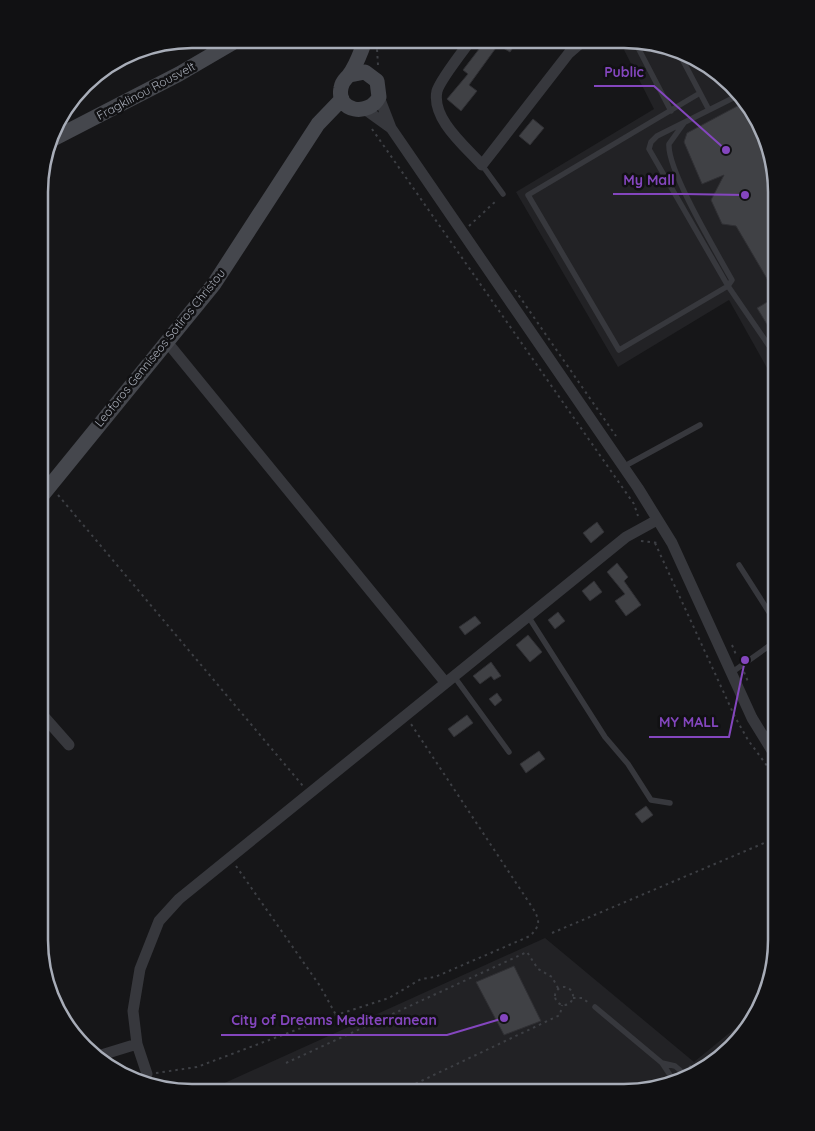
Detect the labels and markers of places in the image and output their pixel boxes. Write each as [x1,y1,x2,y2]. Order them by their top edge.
callout: Public [594,57,654,86]
callout: My Mall [613,165,684,194]
callout: MY MALL [649,708,729,737]
callout: City of Dreams Mediterranean [221,1006,447,1035]

